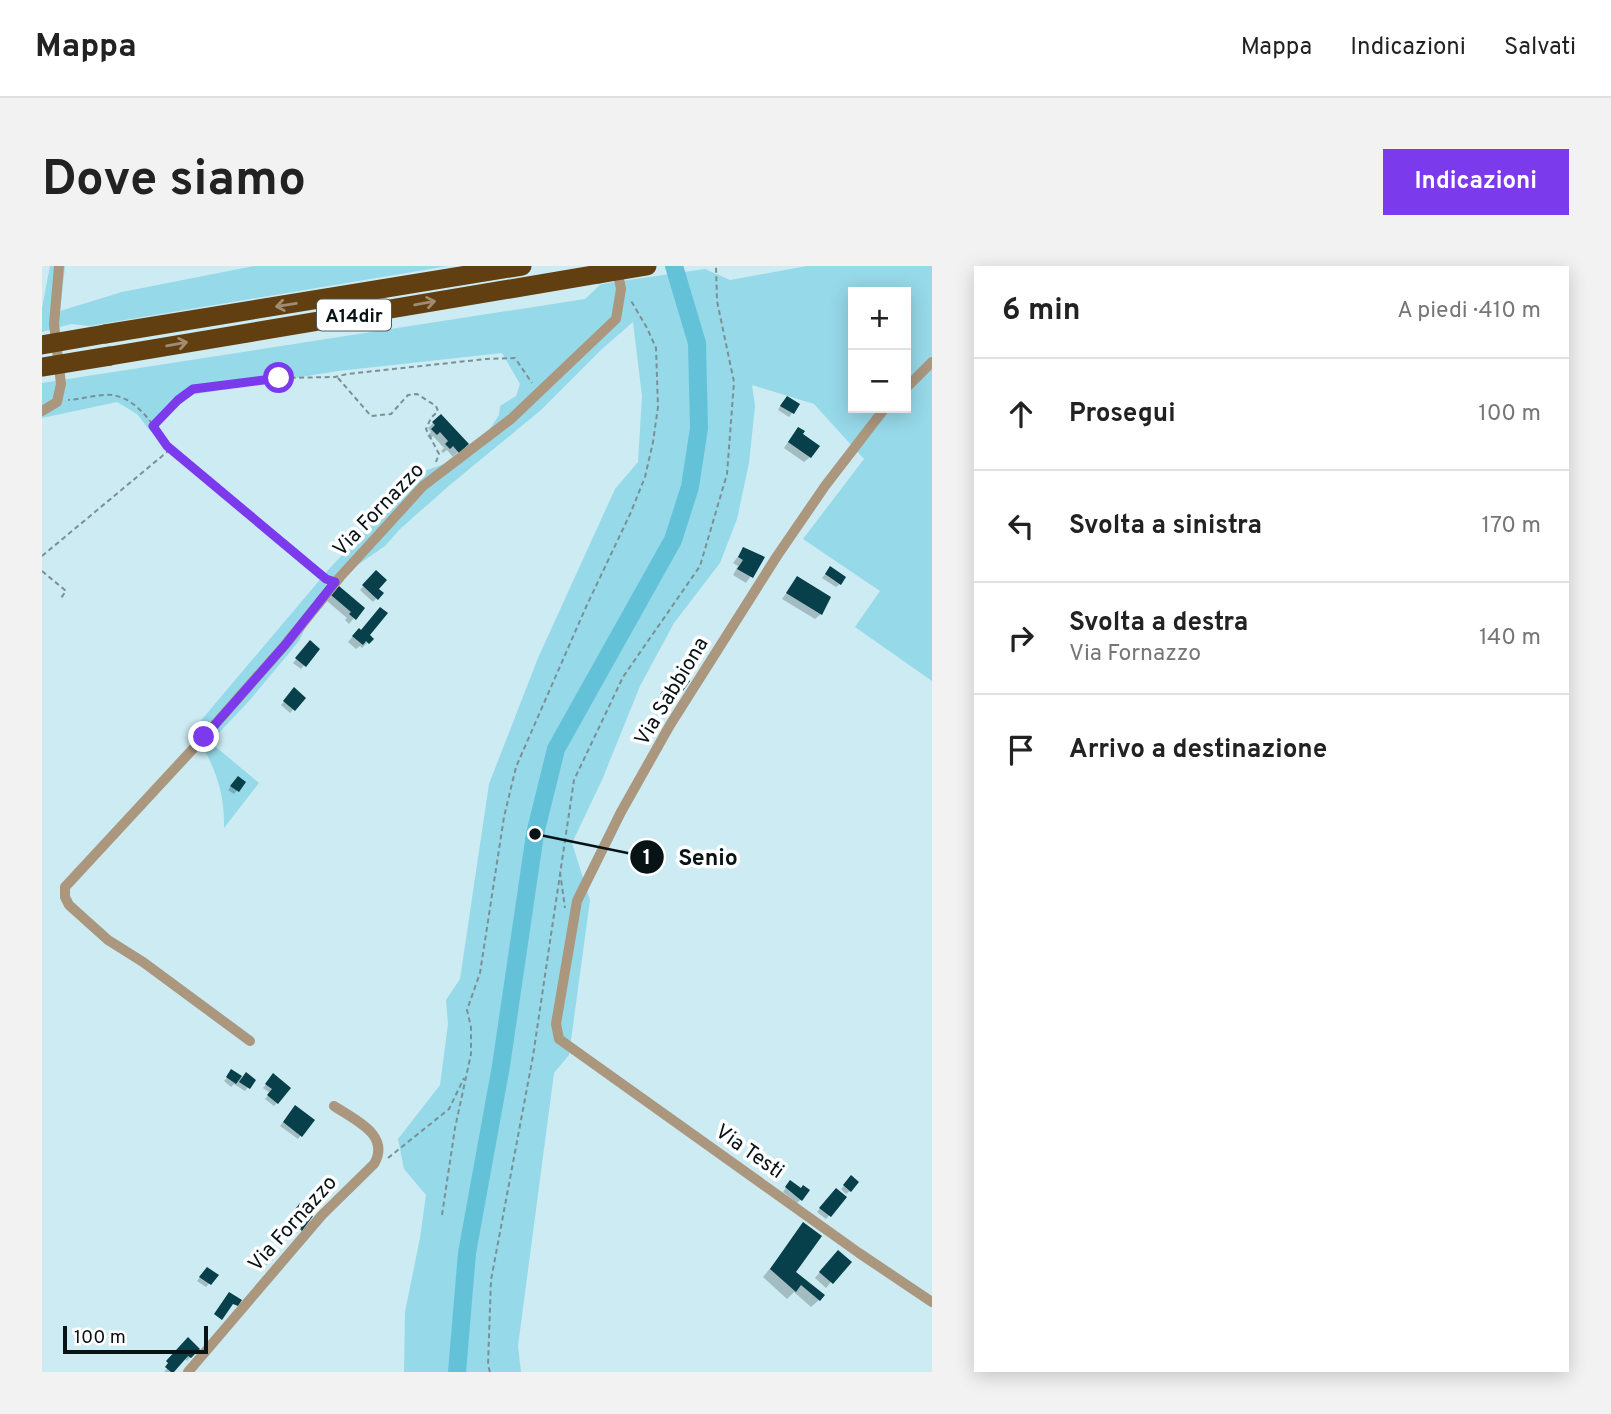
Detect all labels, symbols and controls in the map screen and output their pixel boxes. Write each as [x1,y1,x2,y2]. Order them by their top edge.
text: Mappa [35,27,137,69]
text: Mappa [1241,33,1312,63]
text: Indicazioni [1350,33,1466,63]
text: Salvati [1504,33,1576,63]
button: Indicazioni [1383,149,1569,215]
text: Dove siamo [42,151,306,213]
map controls [848,287,911,413]
button: + [848,287,911,350]
text: 6 min [1002,293,1080,330]
one-way arrow [414,296,436,309]
text: A piedi · 410 m [1397,297,1541,326]
one-way arrow [275,299,297,312]
road number: A14dir [317,300,391,330]
one-way arrow [165,337,188,350]
button: − [848,350,911,413]
route start [263,362,294,393]
icon: ahead [1002,395,1040,433]
text: Prosegui [1069,398,1176,431]
text: 100 m [1478,400,1541,429]
street label: Via Fornazzo [328,457,431,563]
icon: left [1002,507,1040,545]
text: Svolta a sinistra [1069,510,1262,543]
text: 170 m [1482,512,1541,541]
text: Svolta a destra [1069,607,1248,640]
icon: right [1002,619,1040,657]
text: 140 m [1479,624,1541,653]
street label: Via Sabbiona [629,632,715,751]
text: Via Fornazzo [1069,640,1201,669]
route end [188,721,219,752]
icon: arrive [1002,731,1040,769]
text: Arrivo a destinazione [1069,734,1327,767]
callout: Senio [629,835,752,879]
text: 1 [643,845,651,872]
text: Senio [678,845,738,874]
street label: Via Testi [709,1119,789,1186]
street label: Via Fornazzo [243,1170,343,1278]
scale bar [63,1323,208,1355]
text: 100 m [74,1326,126,1350]

